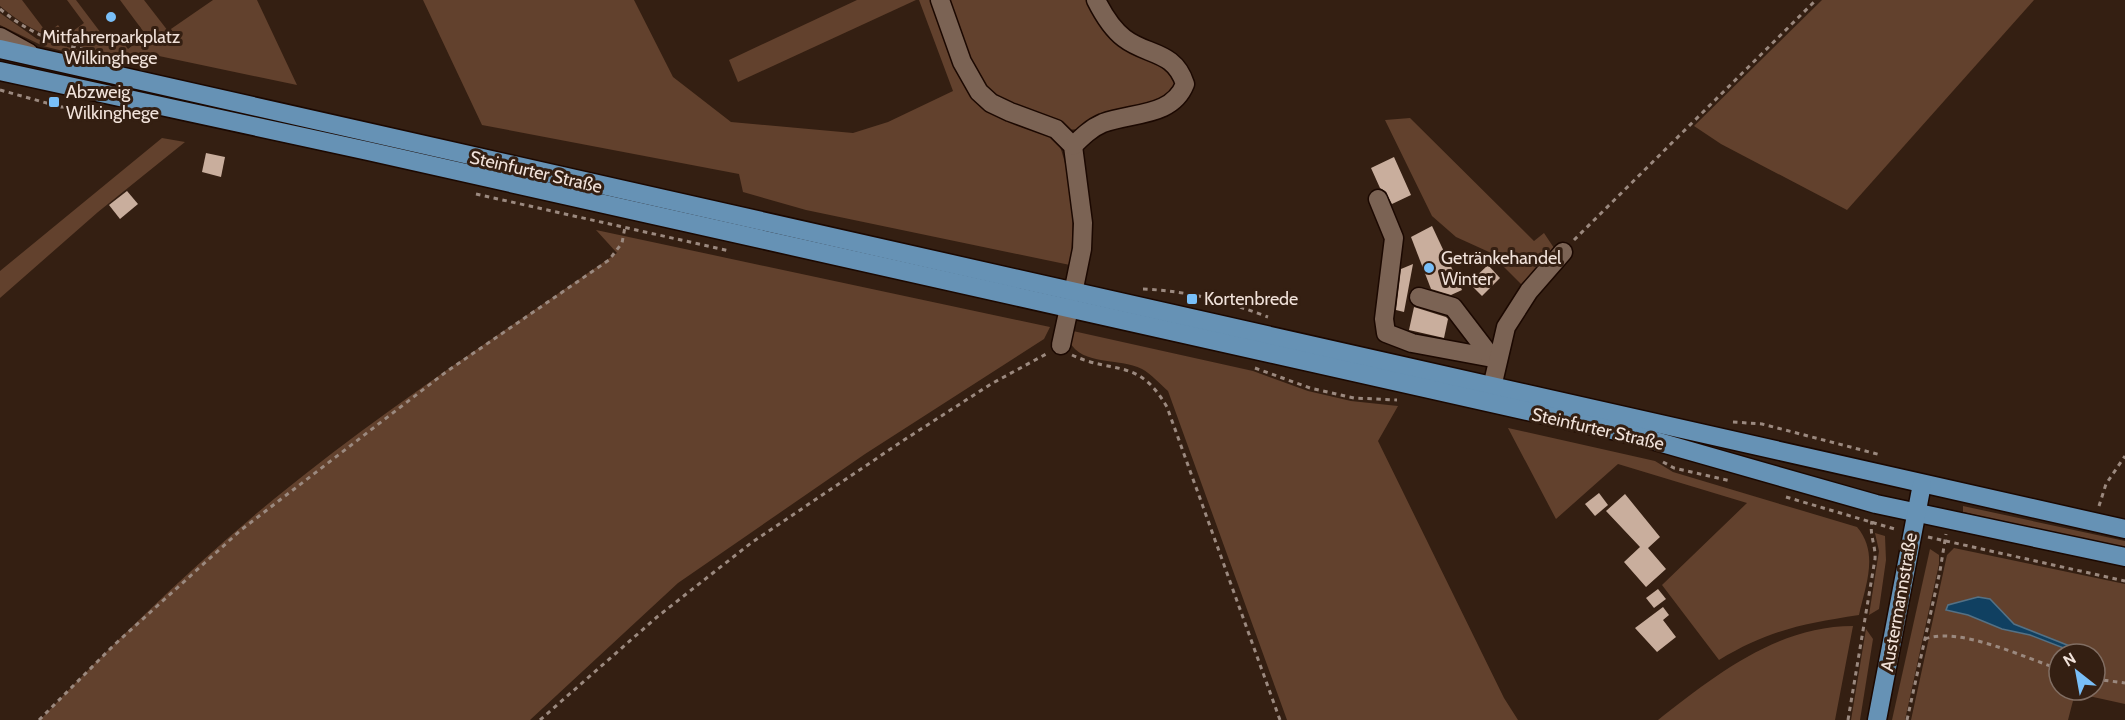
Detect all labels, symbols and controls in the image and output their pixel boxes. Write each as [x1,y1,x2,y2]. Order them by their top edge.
marker: Mitfahrerparkplatz Wilkinghege [104,10,118,24]
place label: Mitfahrerparkplatz Wilkinghege [42,26,181,69]
place label: Abzweig Wilkinghege [66,81,159,124]
marker: Abzweig Wilkinghege [47,95,61,109]
street label: Steinfurter Straße [468,146,604,198]
place label: Getränkehandel Winter [1441,247,1562,290]
marker: Getränkehandel Winter [1422,261,1436,275]
place label: Kortenbrede [1204,288,1298,310]
marker: Kortenbrede [1185,292,1199,306]
street label: Steinfurter Straße [1530,403,1666,455]
street label: Austermannstraße [1876,531,1922,673]
north arrow [2047,642,2107,702]
text: N [2060,649,2079,671]

